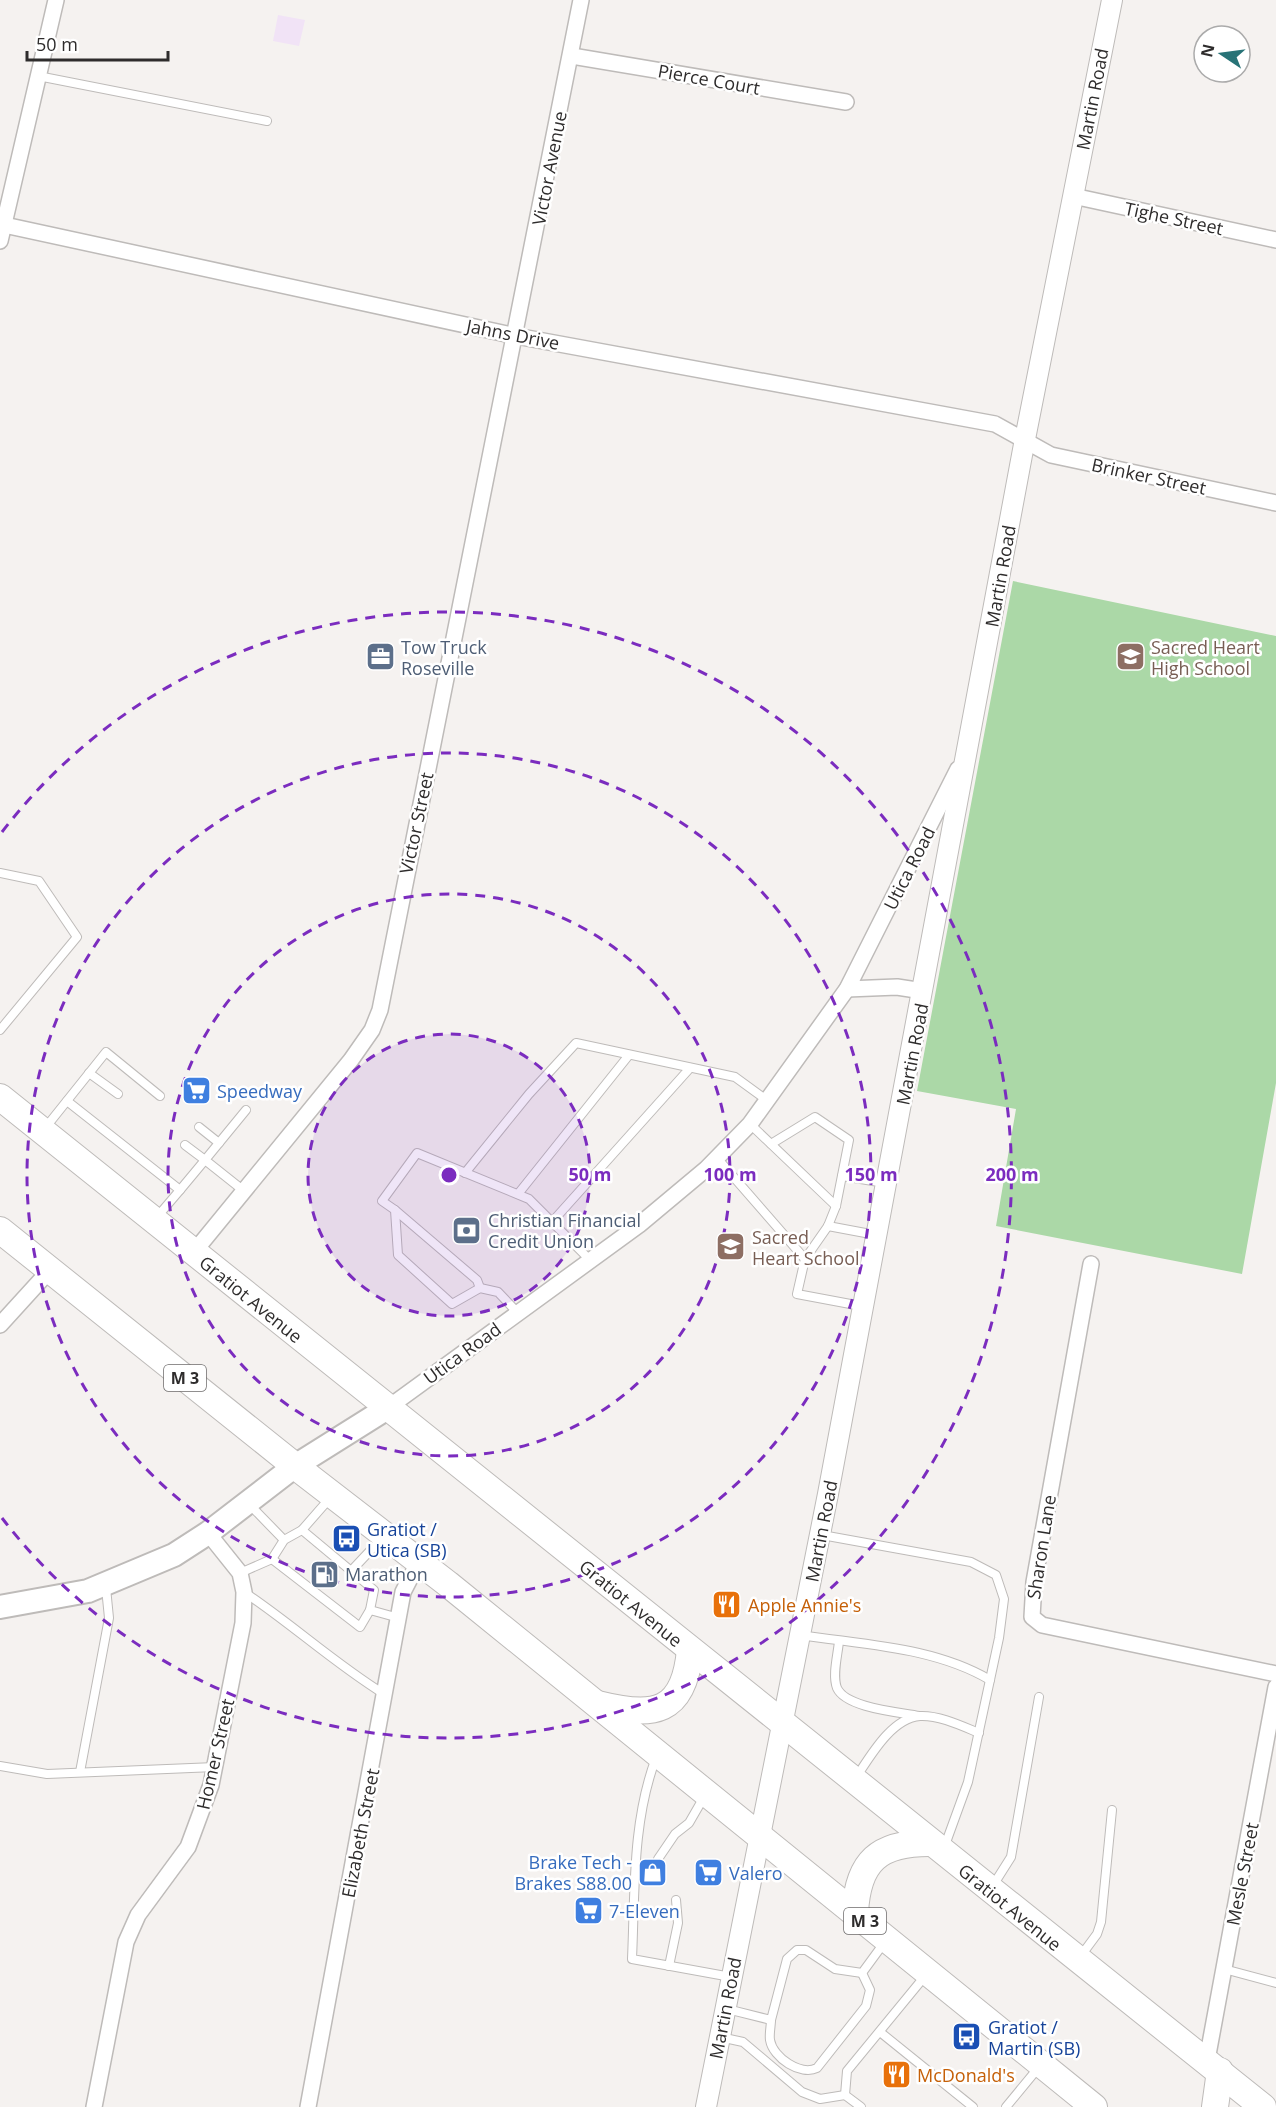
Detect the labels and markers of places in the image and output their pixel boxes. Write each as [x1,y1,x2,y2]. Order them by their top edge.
place label: Tow Truck Roseville [401,635,487,680]
place label: Sacred Heart High School [1151,635,1260,680]
office icon: Tow Truck Roseville [364,641,396,673]
school or university icon: Sacred Heart High School [1114,641,1146,673]
supermarket icon: Speedway [180,1075,212,1107]
place label: Speedway [217,1079,303,1103]
centre of rings [439,1165,459,1185]
place label: Christian Financial Credit Union [488,1208,641,1253]
bank icon: Christian Financial Credit Union [451,1214,483,1246]
place label: Sacred Heart School [752,1225,860,1270]
school or university icon: Sacred Heart School [715,1231,747,1263]
place label: Gratiot / Utica (SB) [367,1517,447,1562]
bus stop icon: Gratiot / Utica (SB) [330,1523,362,1555]
fuel station icon: Marathon [308,1558,340,1590]
place label: Marathon [345,1562,428,1586]
restaurant icon: Apple Annie's [711,1589,743,1621]
place label: Apple Annie's [748,1593,861,1617]
place label: Brake Tech - Brakes S88.00 [514,1850,632,1895]
shop icon: Brake Tech - Brakes S88.00 [637,1856,669,1888]
supermarket icon: Valero [692,1857,724,1889]
place label: Valero [729,1861,783,1885]
supermarket icon: 7-Eleven [572,1895,604,1927]
place label: 7-Eleven [609,1899,680,1923]
place label: Gratiot / Martin (SB) [988,2015,1080,2060]
bus stop icon: Gratiot / Martin (SB) [951,2021,983,2053]
restaurant icon: McDonald's [880,2059,912,2091]
place label: McDonald's [917,2063,1015,2087]

